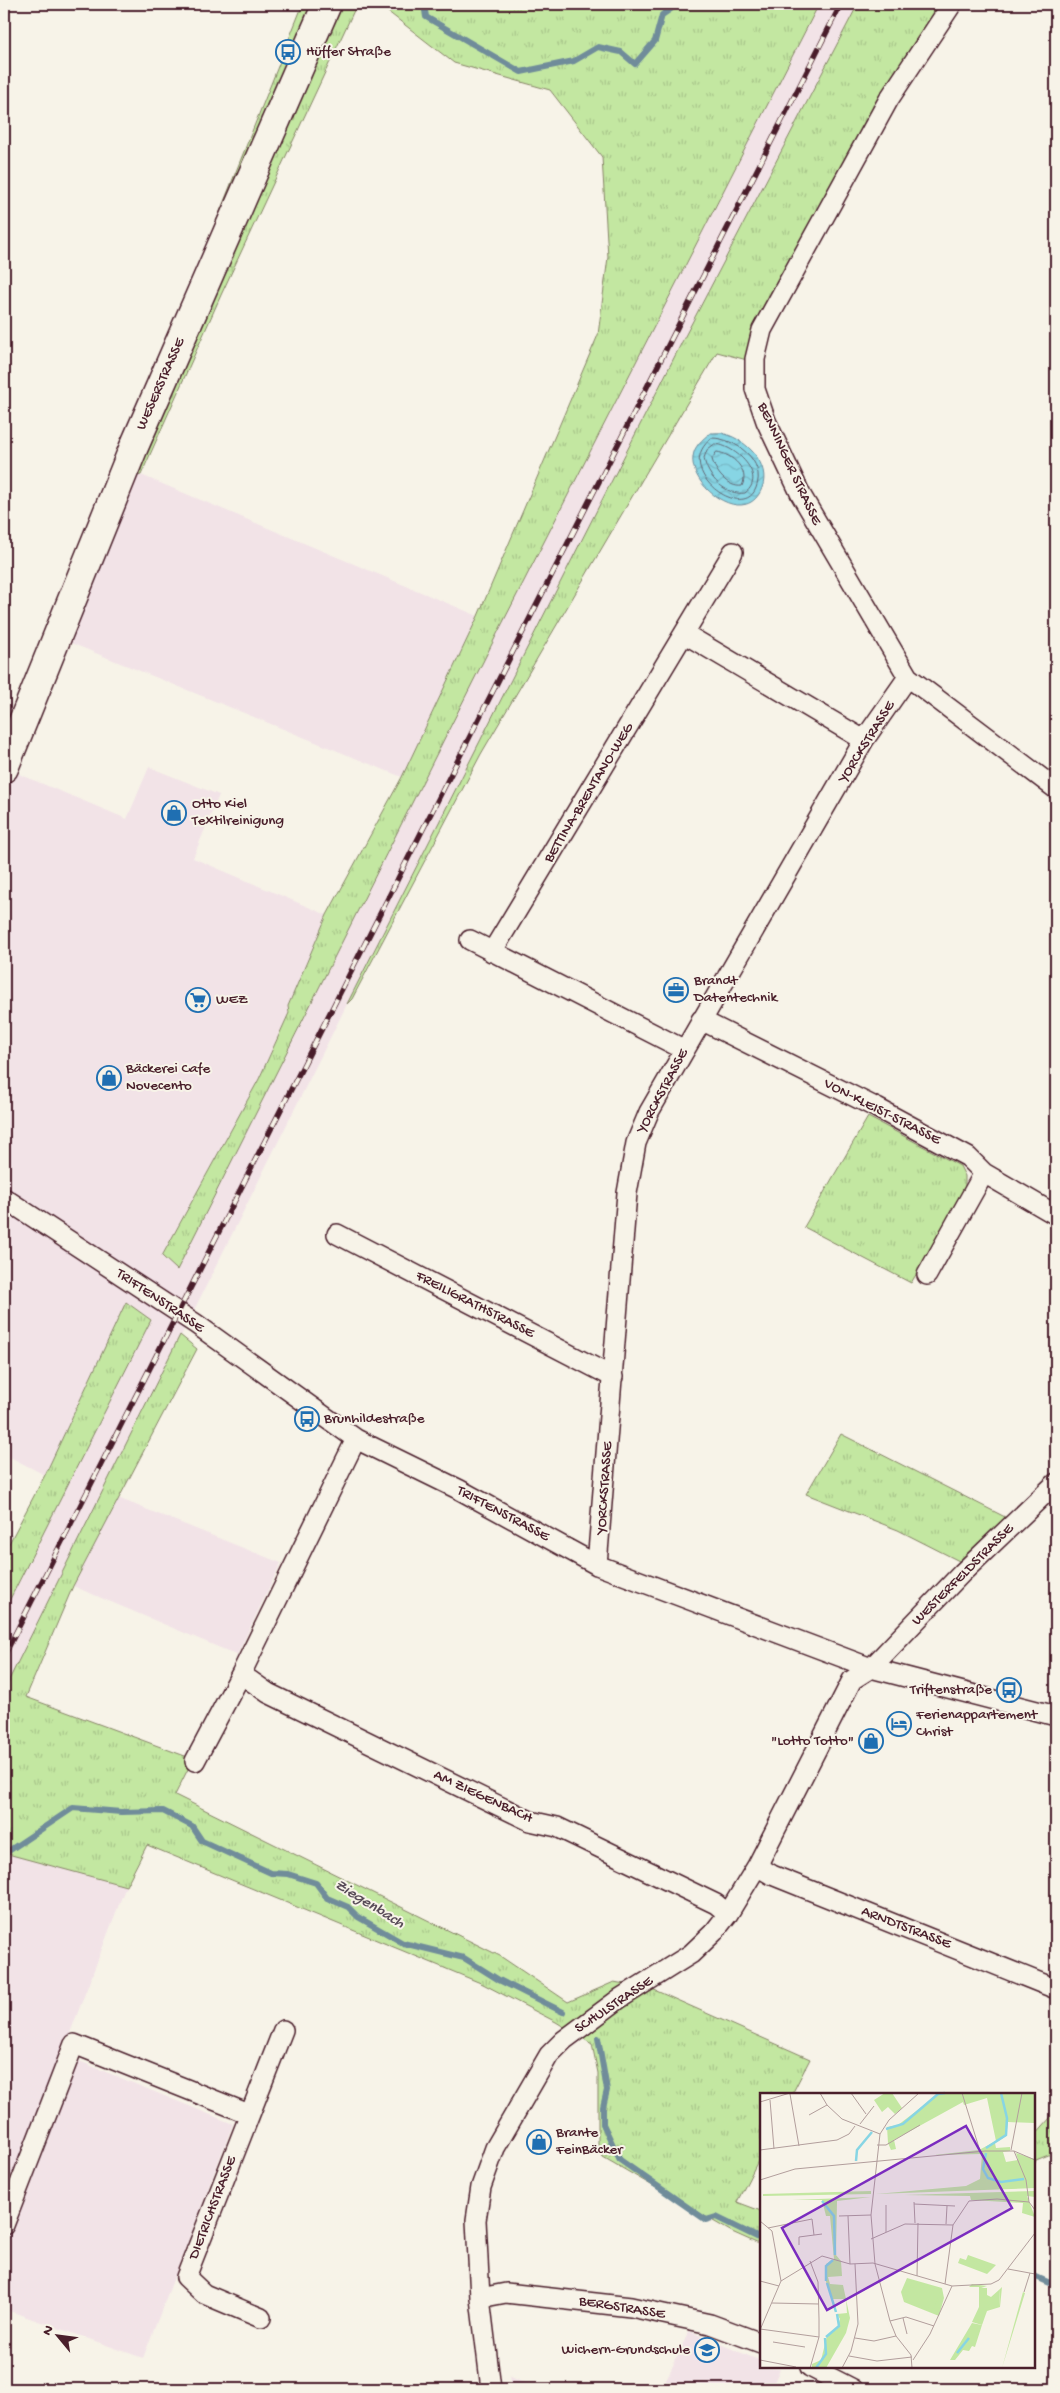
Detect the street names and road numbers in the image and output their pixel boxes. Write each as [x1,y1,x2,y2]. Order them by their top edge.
street label: WESERSTRASSE [133,335,190,433]
street label: BENNINGER STRASSE [752,399,826,529]
street label: YORCKSTRASSE [834,697,900,788]
street label: BETTINA-BRENTANO-WEG [540,719,638,867]
street label: YORCKSTRASSE [632,1045,693,1138]
street label: VON-KLEIST-STRASSE [820,1074,944,1150]
street label: TRIFTENSTRASSE [112,1264,208,1337]
street label: FREILIGRATHSTRASSE [412,1267,538,1343]
street label: YORCKSTRASSE [593,1440,617,1537]
street label: TRIFTENSTRASSE [453,1482,553,1546]
street label: WESTERFELDSTRASSE [908,1520,1018,1630]
street label: AM ZIEGENBACH [431,1766,536,1828]
street label: ARNDTSTRASSE [859,1903,954,1954]
street label: SCHULSTRASSE [571,1972,657,2038]
street label: DIETRICHSTRASSE [185,2153,241,2263]
street label: BERGSTRASSE [577,2292,667,2324]

